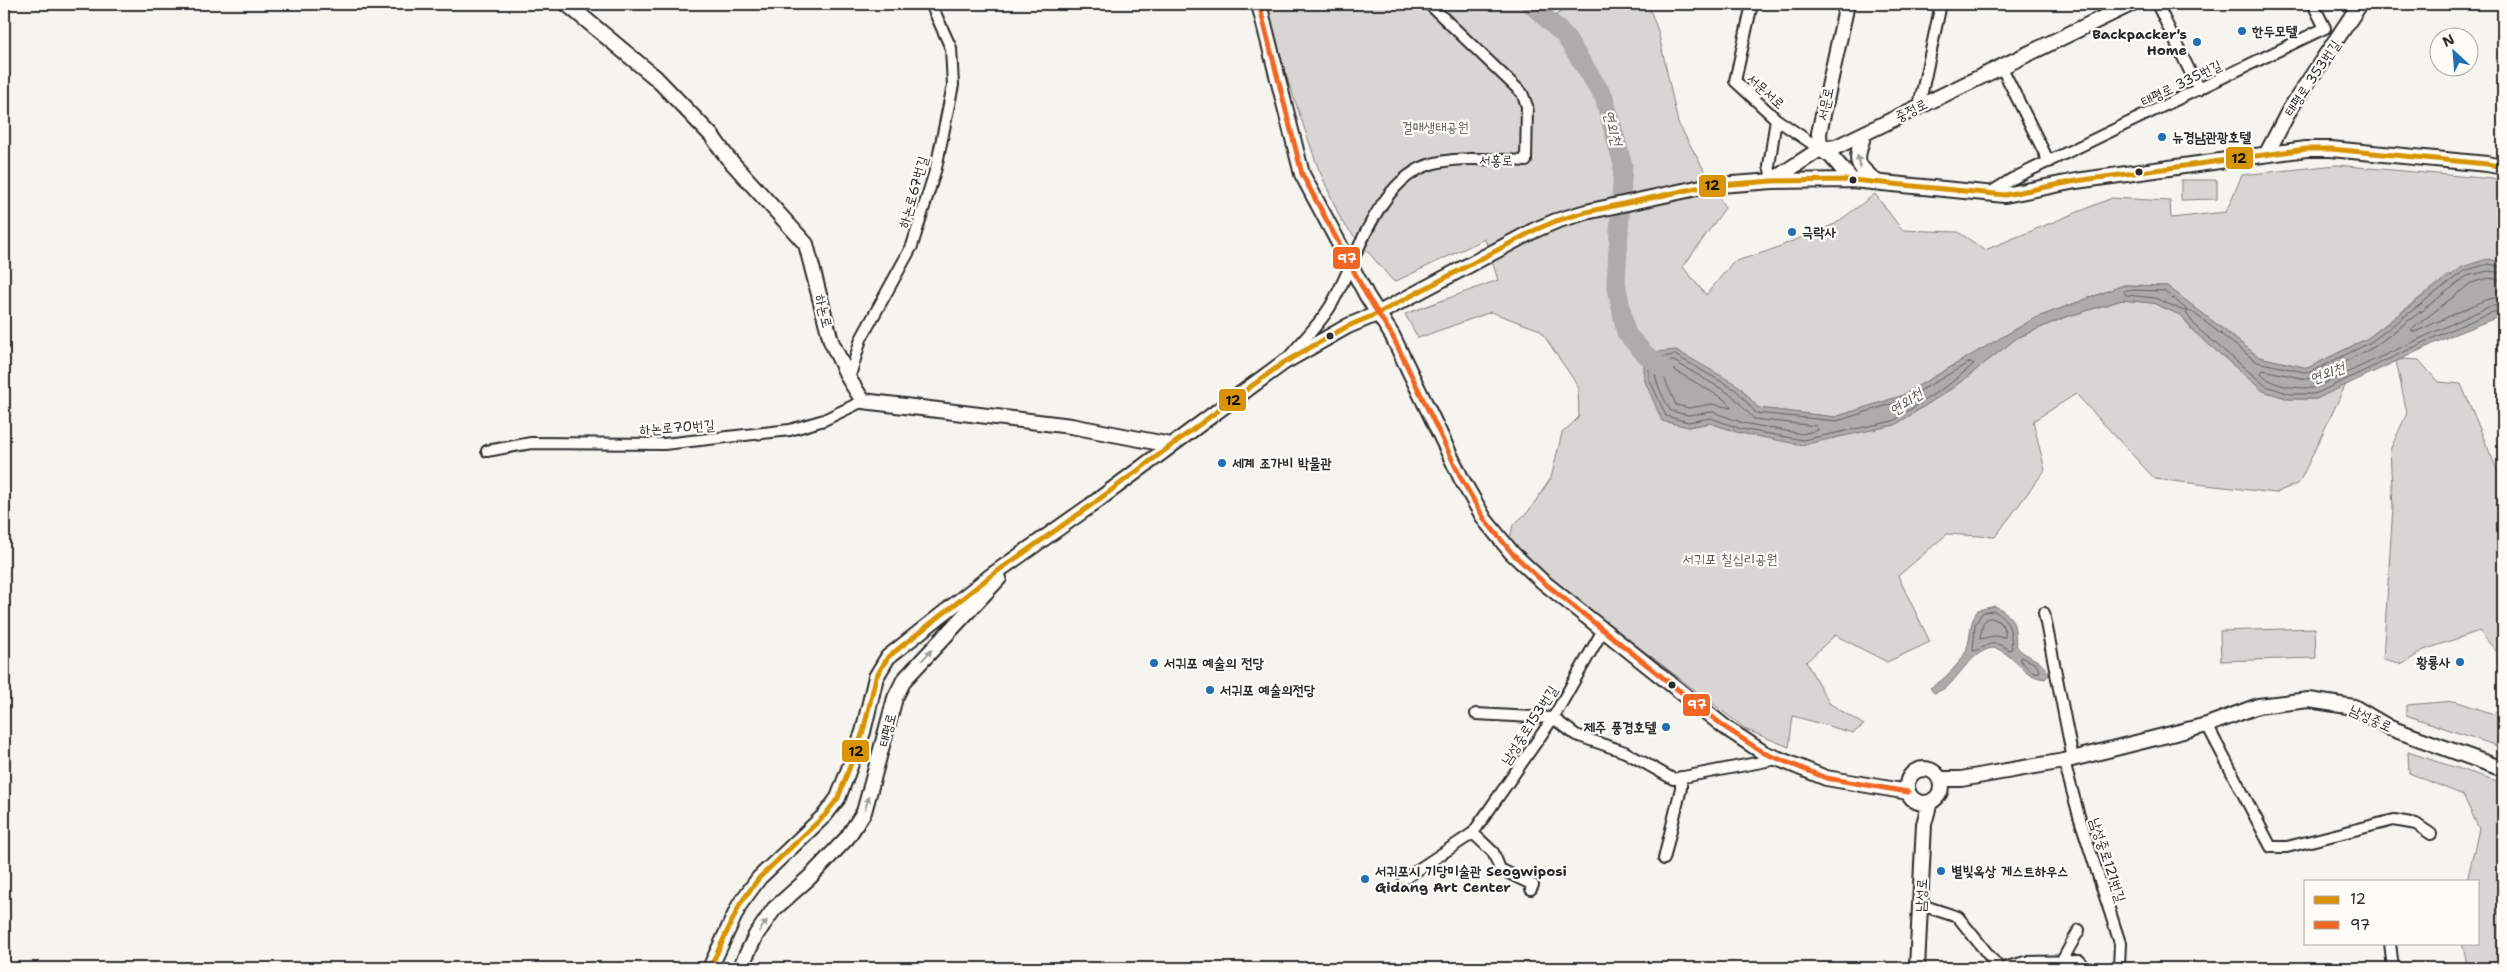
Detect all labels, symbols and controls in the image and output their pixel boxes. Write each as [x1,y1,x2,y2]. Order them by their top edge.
place label: 한두모텔 [2251,22,2298,40]
place label: Backpacker's Home [2092,25,2187,59]
marker: 한두모텔 [2236,25,2248,37]
north arrow [2430,28,2480,78]
text: N [2439,30,2457,51]
marker: Backpacker's Home [2191,36,2203,48]
street label: 태평로 353번길 [2280,36,2345,120]
street label: 태평로 335번길 [2137,55,2225,110]
street label: 서문서로 [1743,69,1789,113]
street label: 서문로 [1813,86,1837,122]
street label: 중정로 [1892,95,1930,125]
water label: 연외천 [1599,108,1628,150]
park label: 걸매생태공원 [1401,118,1469,136]
place label: 뉴경남관광호텔 [2172,128,2252,146]
marker: 뉴경남관광호텔 [2156,131,2168,143]
line badge: 12 [2225,146,2254,170]
text: 12 [2231,149,2247,167]
street label: 서홍로 [1479,151,1513,169]
street label: 하논로67번길 [894,153,932,230]
one-way arrow [1855,154,1863,169]
unlabelled marker [2134,167,2144,177]
line badge: 12 [1698,174,1727,198]
unlabelled marker [1848,175,1858,185]
text: 12 [1704,176,1720,194]
place label: 극락사 [1802,223,1837,241]
marker: 극락사 [1786,226,1798,238]
line badge: 97 [1332,246,1361,270]
text: 97 [1337,249,1357,267]
street label: 하논로 [811,292,837,330]
unlabelled marker [1325,331,1335,341]
water label: 연외천 [2307,356,2349,389]
water label: 연외천 [1885,383,1928,420]
line badge: 12 [1218,388,1247,412]
text: 12 [1225,391,1241,409]
street label: 하논로70번길 [639,415,716,439]
place label: 세계 조가비 박물관 [1232,454,1332,472]
marker: 세계 조가비 박물관 [1216,457,1228,469]
park label: 서귀포 칠십리공원 [1683,550,1777,568]
one-way arrow [921,648,932,661]
place label: 황룡사 [2416,653,2451,671]
place label: 서귀포 예술의 전당 [1164,654,1264,672]
marker: 황룡사 [2454,656,2466,668]
marker: 서귀포 예술의 전당 [1148,657,1160,669]
unlabelled marker [1667,680,1677,690]
place label: 서귀포 예술의전당 [1220,681,1316,699]
street label: 남성중로153번길 [1497,681,1562,768]
marker: 서귀포 예술의전당 [1204,684,1216,696]
line badge: 97 [1682,693,1711,717]
text: 97 [1687,695,1707,713]
street label: 남성중로 [2347,700,2395,736]
street label: 태평로 [874,711,900,749]
place label: 제주 풍경호텔 [1584,718,1657,736]
marker: 제주 풍경호텔 [1660,721,1672,733]
line badge: 12 [841,739,870,763]
text: 12 [848,742,864,760]
one-way arrow [863,795,871,810]
street label: 남성중로121번길 [2086,816,2130,905]
place label: 서귀포시 기당미술관 Seogwiposi Gidang Art Center [1375,862,1567,896]
place label: 별빛옥상 게스트하우스 [1951,862,2068,880]
marker: 별빛옥상 게스트하우스 [1935,865,1947,877]
marker: 서귀포시 기당미술관 Seogwiposi Gidang Art Center [1359,873,1371,885]
street label: 남성로 [1911,878,1931,912]
legend [2304,880,2480,944]
text: 12 [2350,889,2366,909]
text: 97 [2350,915,2370,935]
one-way arrow [758,919,768,932]

